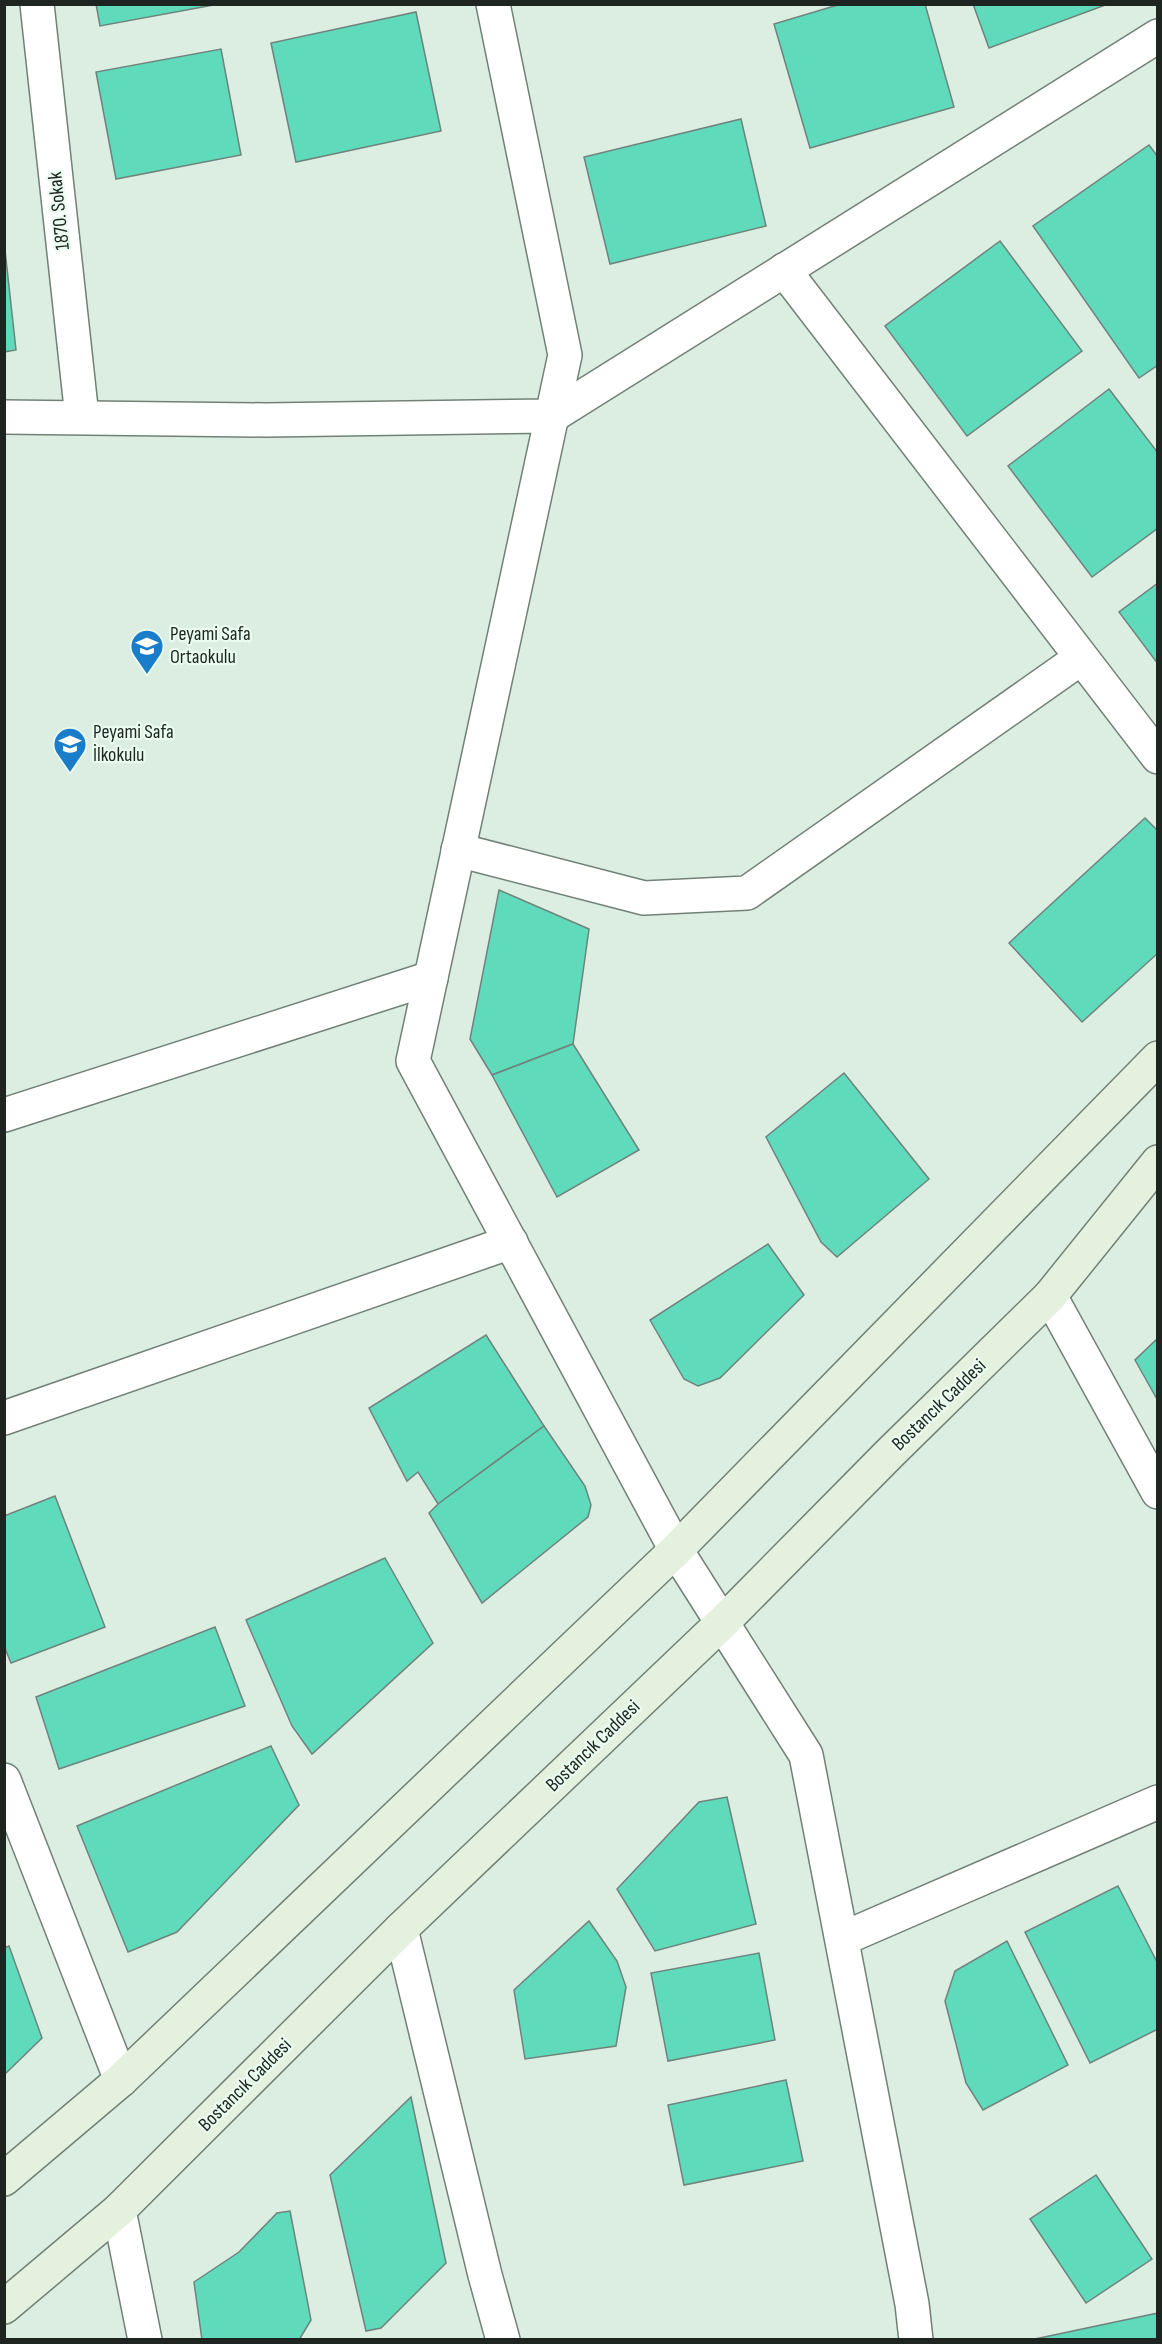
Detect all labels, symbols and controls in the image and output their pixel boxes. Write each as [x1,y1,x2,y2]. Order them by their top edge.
street label: 1870. Sokak [43,170,75,251]
place label: Peyami Safa Ortaokulu [170,622,251,669]
school or university icon: Peyami Safa Ortaokulu [129,628,165,675]
place label: Peyami Safa İlkokulu [93,720,174,767]
school or university icon: Peyami Safa İlkokulu [52,726,88,773]
street label: Bostancık Caddesi [887,1354,991,1456]
street label: Bostancık Caddesi [541,1695,645,1797]
street label: Bostancık Caddesi [193,2033,297,2137]

